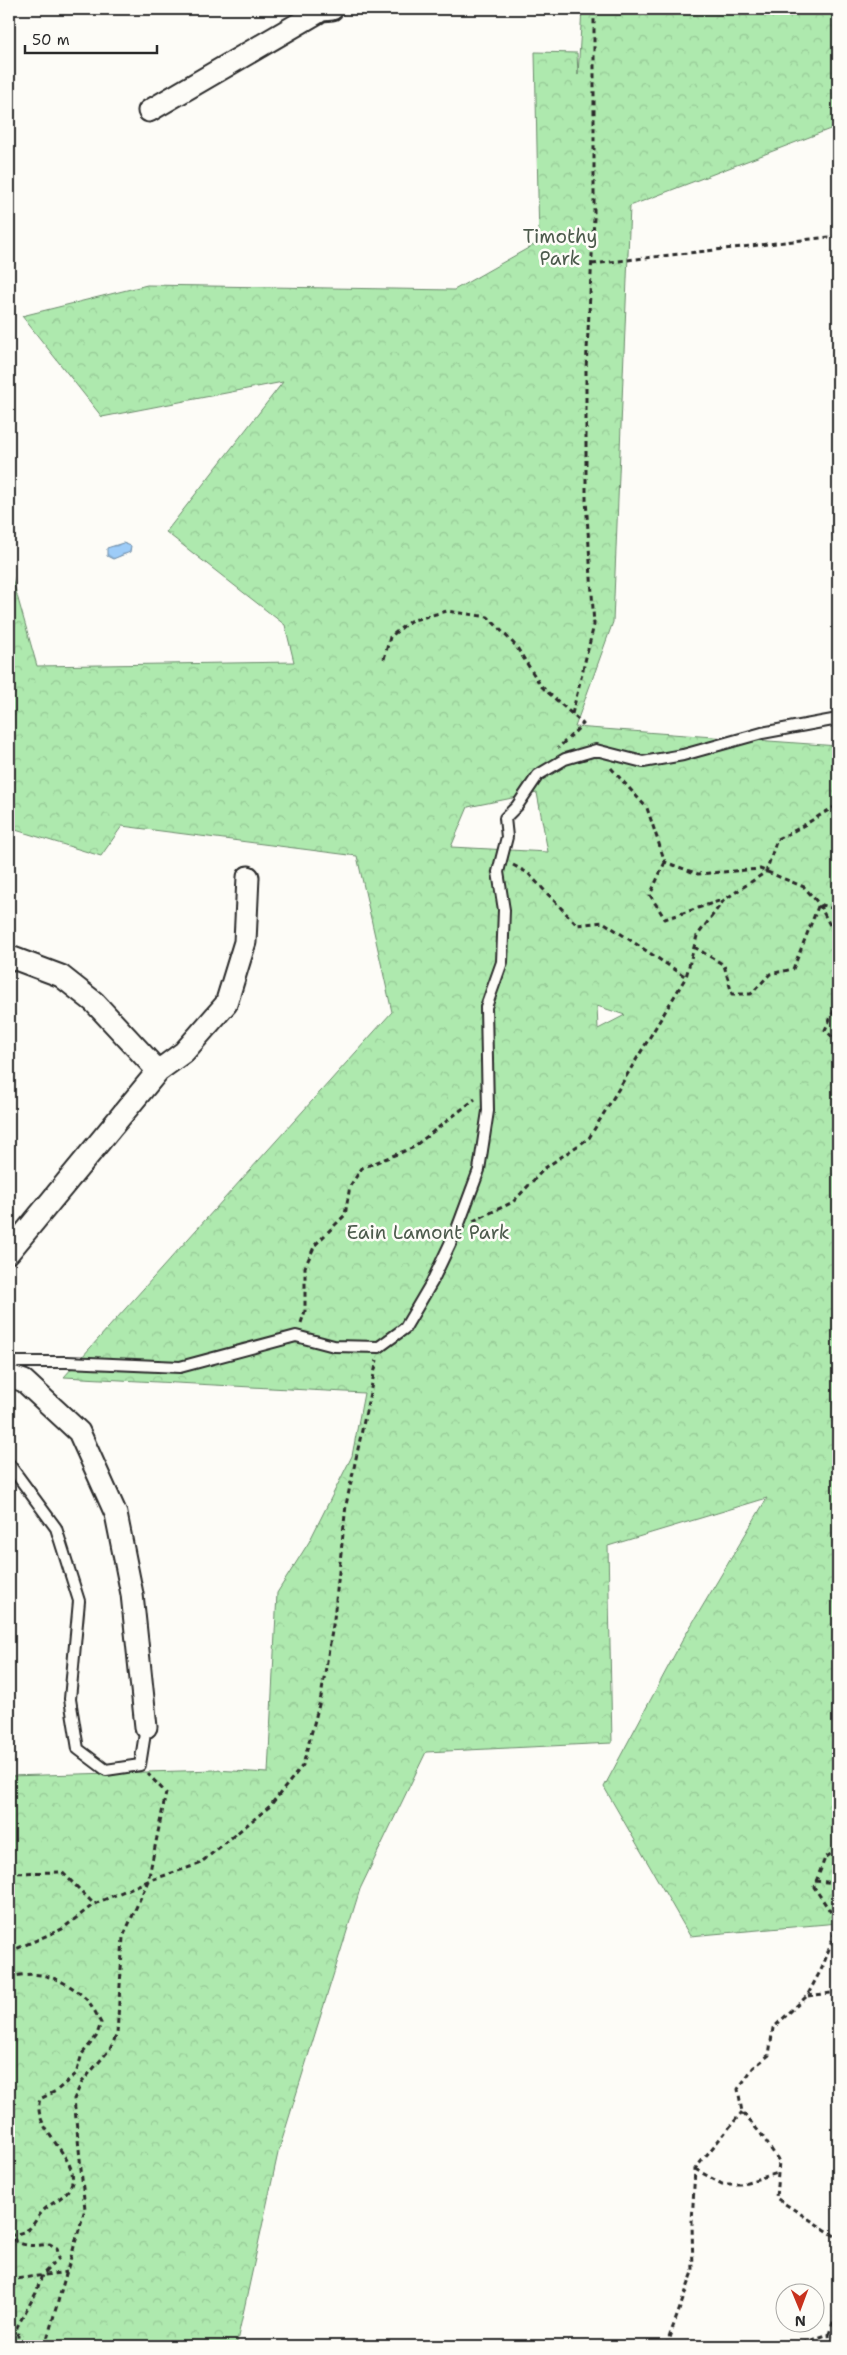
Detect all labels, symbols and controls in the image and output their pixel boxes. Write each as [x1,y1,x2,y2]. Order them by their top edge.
scale bar [25,22,158,54]
text: 50 m [32,30,70,50]
park label: Timothy Park [523,224,597,271]
park label: Eain Lamont Park [346,1220,510,1245]
north arrow [774,2282,824,2332]
text: N [795,2312,806,2330]

